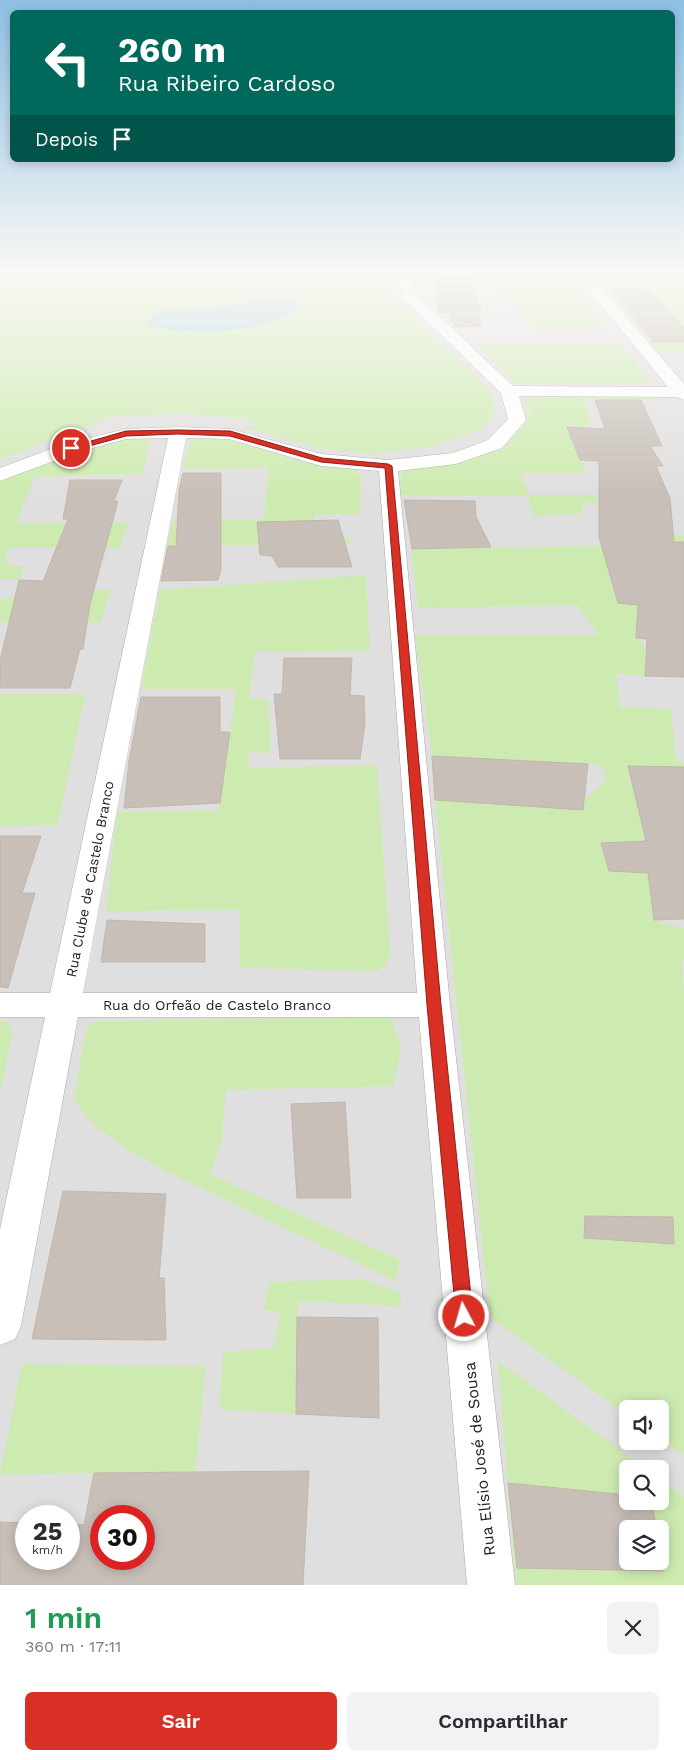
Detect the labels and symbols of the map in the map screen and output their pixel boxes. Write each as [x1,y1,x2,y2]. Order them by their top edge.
pin [50,427,92,469]
street label: Rua Clube de Castelo Branco [63,779,117,979]
street label: Rua do Orfeão de Castelo Branco [103,997,331,1013]
position arrow [437,1289,489,1341]
street label: Rua Elísio José de Sousa [460,1361,499,1557]
speed limit sign: 30 [90,1505,155,1570]

